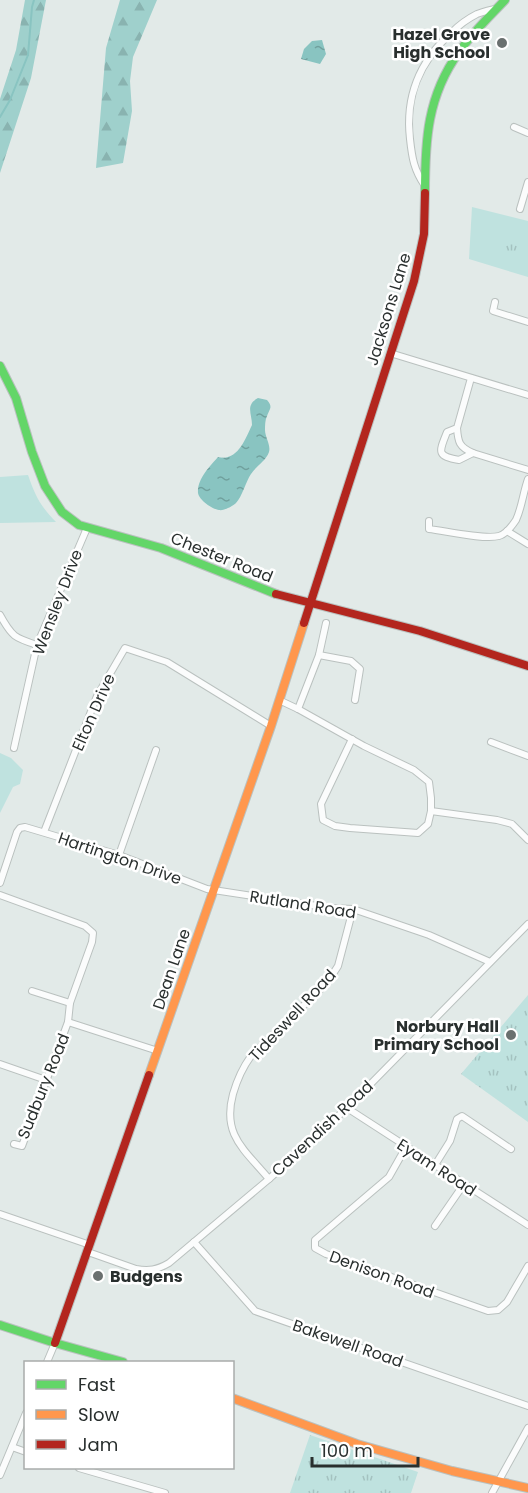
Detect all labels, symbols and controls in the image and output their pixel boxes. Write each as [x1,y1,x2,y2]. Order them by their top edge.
place label: Hazel Grove High School [392,23,490,64]
marker: Hazel Grove High School [495,36,509,50]
street label: Jacksons Lane [360,250,417,368]
street label: Chester Road [167,526,276,588]
street label: Wensley Drive [27,546,88,658]
street label: Elton Drive [66,670,121,755]
street label: Hartington Drive [55,827,185,890]
street label: Rutland Road [248,885,358,924]
street label: Dean Lane [147,925,196,1013]
street label: Tideswell Road [244,964,341,1067]
place label: Norbury Hall Primary School [374,1015,499,1056]
marker: Norbury Hall Primary School [504,1028,518,1042]
street label: Sudbury Road [12,1030,75,1143]
street label: Cavendish Road [266,1075,378,1182]
street label: Eyam Road [393,1133,481,1202]
street label: Denison Road [326,1245,438,1304]
place label: Budgens [110,1265,183,1288]
marker: Budgens [91,1269,105,1283]
street label: Bakewell Road [289,1314,406,1373]
legend [24,1361,234,1469]
text: Fast [78,1372,115,1397]
text: Slow [78,1402,120,1427]
scale bar [312,1430,418,1468]
text: Jam [78,1432,118,1457]
text: 100 m [321,1438,373,1463]

